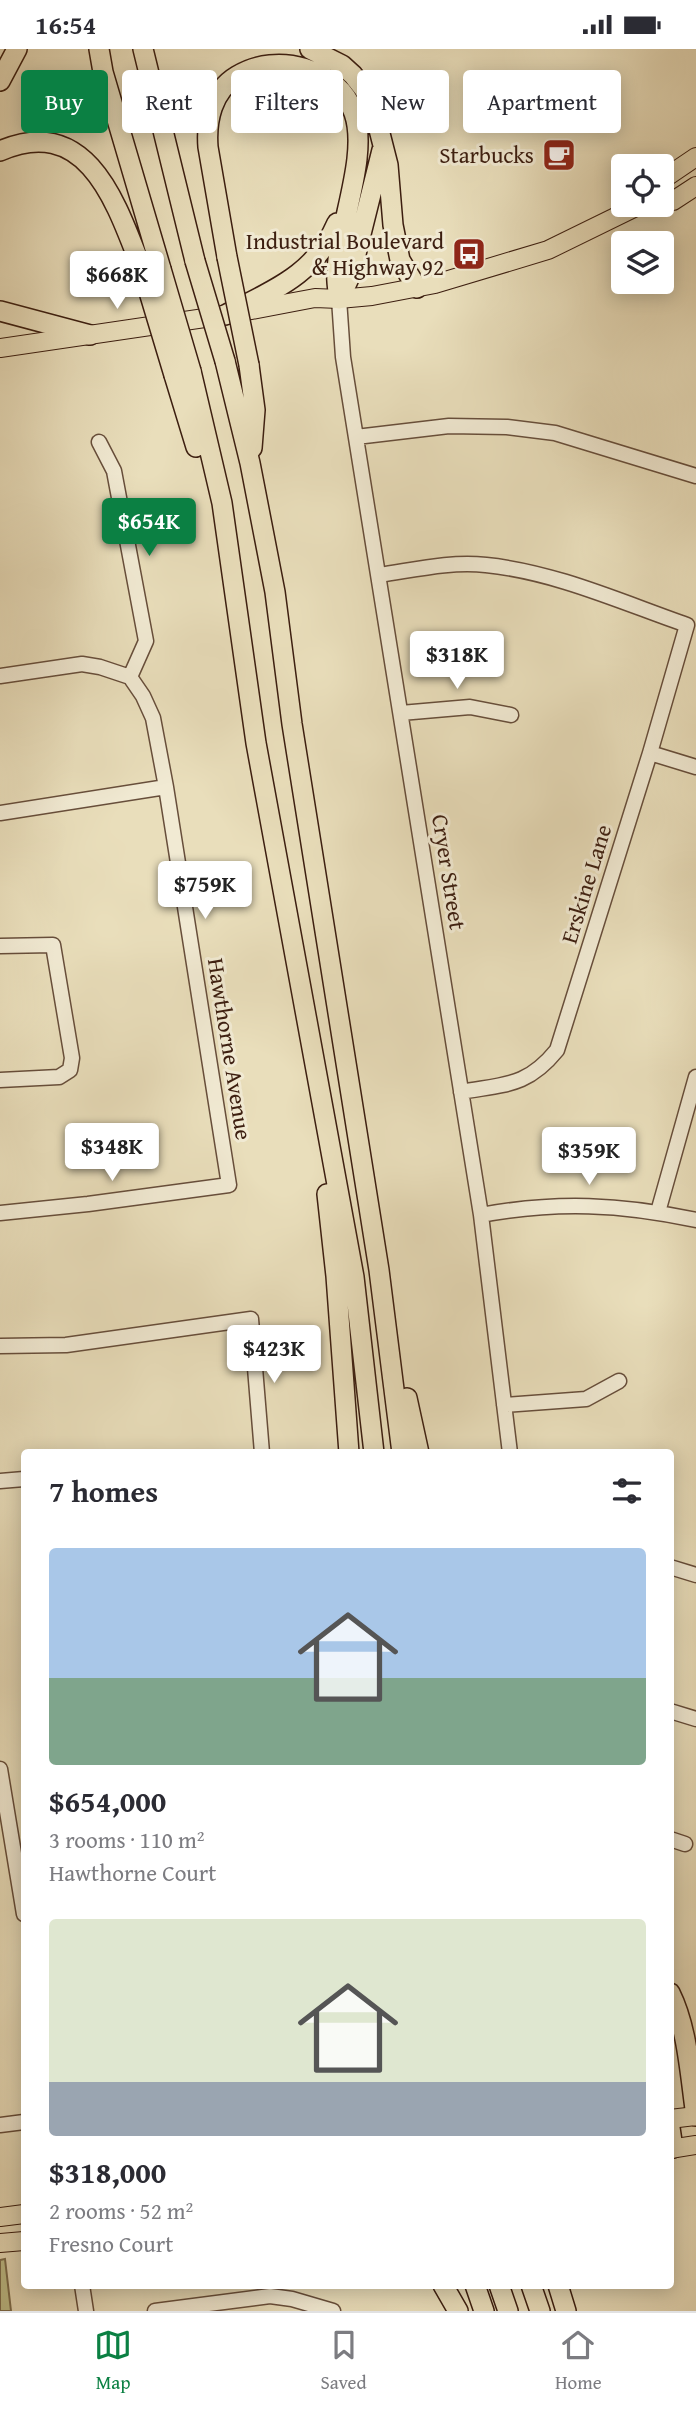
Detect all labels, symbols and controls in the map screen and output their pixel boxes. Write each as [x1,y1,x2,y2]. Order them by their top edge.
text: 16:54 [35,5,96,44]
chip: Buy [21,70,108,133]
chip: Rent [122,70,217,133]
chip: Filters [231,70,343,133]
chip: New [357,70,449,133]
chip: Apartment [463,70,621,133]
cafe icon: Starbucks [540,136,578,174]
place label: Starbucks [439,138,534,171]
map controls [611,154,674,294]
button: locate [611,154,674,217]
place label: Industrial Boulevard & Highway 92 [246,224,445,283]
button: layers [611,231,674,294]
bus stop icon: Industrial Boulevard & Highway 92 [450,235,488,273]
pin: $668K [68,251,166,311]
text: $668K [86,257,148,290]
pin: $654K [100,498,198,558]
text: $654K [118,504,180,537]
pin: $318K [408,631,506,691]
text: $318K [426,637,488,670]
street label: Cryer Street [424,812,475,932]
street label: Erskine Lane [552,820,619,947]
pin: $759K [156,861,254,921]
text: $759K [174,867,236,900]
street label: Hawthorne Avenue [200,956,261,1142]
pin: $348K [63,1123,161,1183]
pin: $359K [540,1127,638,1187]
text: $348K [81,1129,143,1162]
text: $359K [558,1133,620,1166]
pin: $423K [225,1325,323,1385]
text: $423K [243,1331,305,1364]
text: 7 homes [49,1469,158,1513]
icon: filters [608,1472,646,1510]
icon: home [285,1594,411,1720]
text: $654,000 [49,1779,166,1823]
text: 3 rooms · 110 m² [49,1823,204,1856]
text: Hawthorne Court [49,1856,216,1889]
icon: home [285,1965,411,2091]
text: $318,000 [49,2150,166,2194]
text: 2 rooms · 52 m² [49,2194,193,2227]
text: Fresno Court [49,2227,173,2260]
tab: Map [94,2326,132,2396]
tab: Saved [321,2326,367,2396]
tab: Home [555,2326,602,2396]

